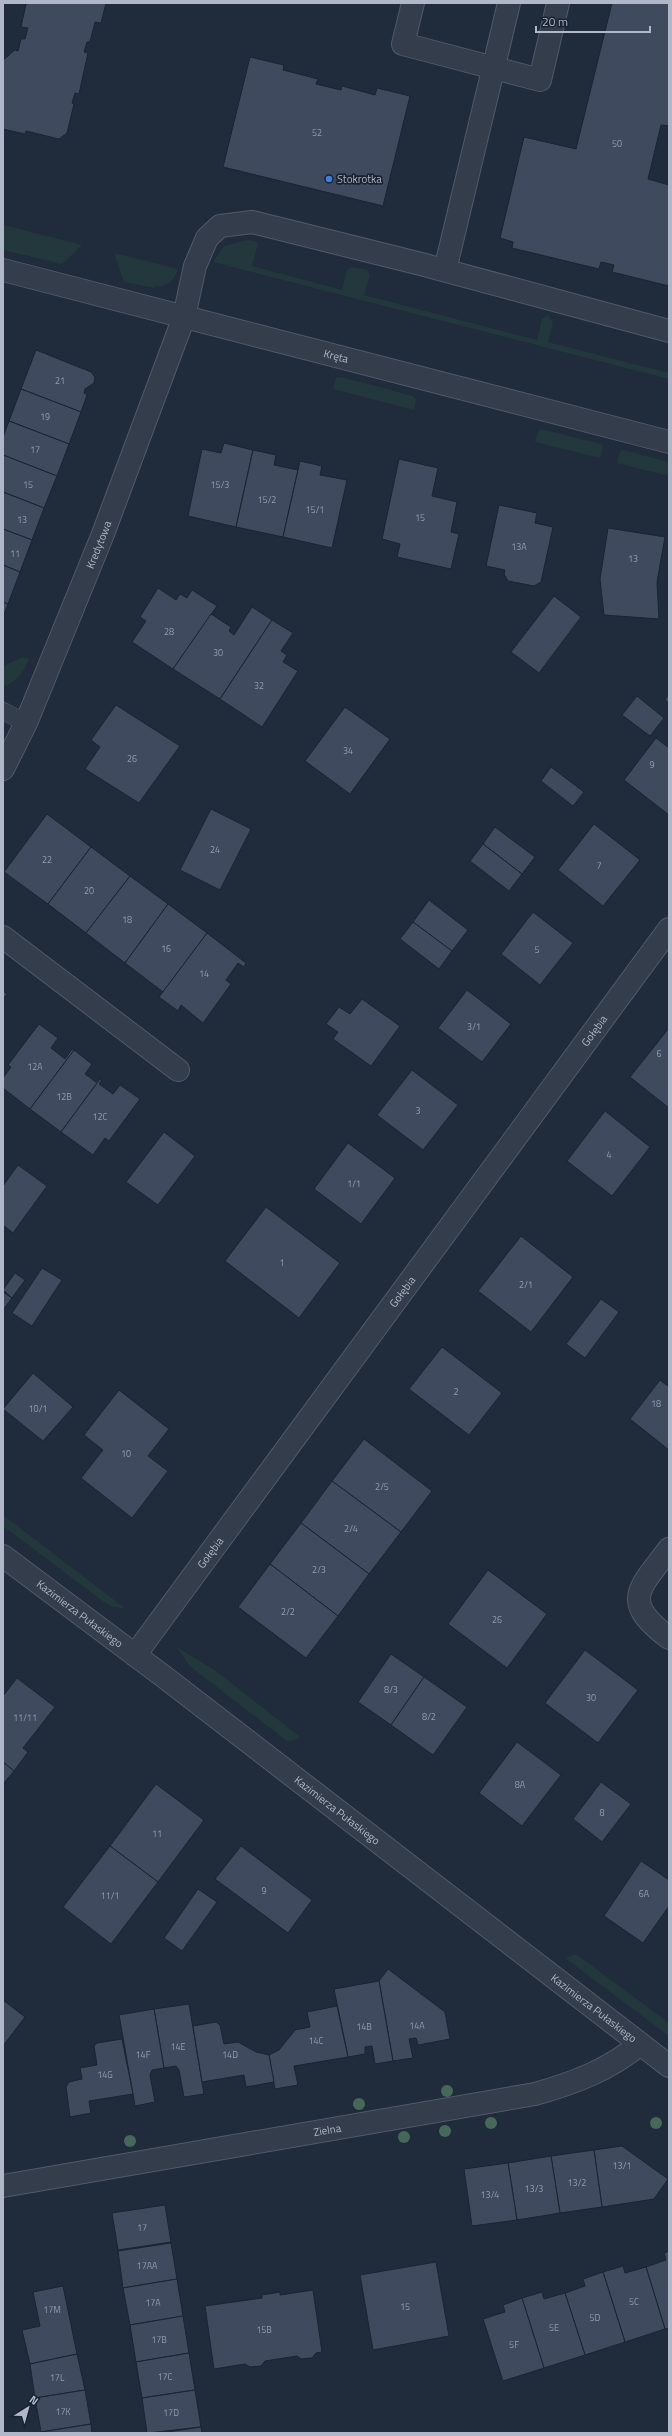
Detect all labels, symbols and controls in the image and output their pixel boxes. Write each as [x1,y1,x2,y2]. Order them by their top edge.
scale bar [536,8,650,34]
text: 20 m [542,12,568,31]
house number: 52 [312,126,322,139]
house number: 50 [612,137,622,150]
place label: Stokrotka [337,171,382,187]
marker: Stokrotka [324,174,334,184]
street label: Kręta [322,345,351,367]
house number: 21 [55,374,65,387]
house number: 19 [40,410,50,423]
house number: 17 [30,443,40,456]
house number: 15 [23,478,33,491]
house number: 15/3 [211,478,229,491]
house number: 15/2 [258,493,276,506]
house number: 15/1 [306,503,324,516]
house number: 15 [415,511,425,524]
house number: 13 [17,513,27,526]
street label: Kredytowa [82,518,115,571]
house number: 13A [511,540,527,553]
house number: 11 [10,547,20,560]
house number: 13 [628,552,638,565]
house number: 28 [164,625,174,638]
house number: 30 [213,646,223,659]
house number: 32 [254,679,264,692]
house number: 34 [343,744,353,757]
house number: 26 [127,752,137,765]
house number: 9 [649,758,655,771]
house number: 24 [210,843,220,856]
house number: 22 [42,853,52,866]
house number: 7 [596,859,602,872]
house number: 20 [84,884,94,897]
house number: 18 [122,913,132,926]
house number: 16 [161,942,171,955]
house number: 5 [534,943,540,956]
house number: 14 [199,967,209,980]
street label: Gołębia [577,1011,611,1050]
house number: 3/1 [467,1020,481,1033]
house number: 6 [656,1047,662,1060]
house number: 12A [27,1060,43,1073]
house number: 12B [56,1090,72,1103]
house number: 3 [415,1104,421,1117]
house number: 12C [93,1110,108,1123]
house number: 4 [606,1148,612,1161]
house number: 1/1 [347,1177,361,1190]
house number: 1 [279,1256,285,1269]
street label: Gołębia [385,1272,419,1311]
house number: 2/1 [519,1278,533,1291]
house number: 2 [453,1385,459,1398]
house number: 18 [651,1397,661,1410]
house number: 10/1 [29,1402,47,1415]
house number: 10 [121,1447,131,1460]
house number: 2/5 [375,1480,389,1493]
house number: 2/4 [344,1522,358,1535]
street label: Gołębia [193,1533,227,1572]
house number: 2/3 [312,1563,326,1576]
street label: Kazimierza Pułaskiego [33,1576,126,1651]
house number: 2/2 [281,1605,295,1618]
house number: 26 [492,1613,502,1626]
house number: 8/3 [384,1683,398,1696]
house number: 30 [586,1691,596,1704]
house number: 8/2 [422,1710,436,1723]
house number: 11/11 [13,1711,37,1724]
street label: Kazimierza Pułaskiego [291,1772,384,1849]
house number: 8A [515,1778,526,1791]
house number: 8 [599,1806,605,1819]
house number: 11 [152,1827,162,1840]
house number: 9 [261,1884,267,1897]
house number: 6A [639,1887,650,1900]
house number: 11/1 [101,1889,119,1902]
street label: Kazimierza Pułaskiego [548,1970,640,2046]
house number: 14A [409,2019,425,2032]
house number: 14B [356,2020,372,2033]
house number: 14C [309,2034,324,2047]
house number: 14E [170,2040,186,2053]
house number: 14F [136,2048,151,2061]
house number: 14D [222,2048,238,2061]
house number: 14G [97,2068,113,2081]
street label: Zielna [312,2120,343,2140]
house number: 13/1 [613,2159,631,2172]
house number: 13/2 [568,2176,586,2189]
house number: 13/3 [525,2182,543,2195]
house number: 13/4 [481,2188,499,2201]
house number: 17 [137,2221,147,2234]
house number: 17AA [137,2259,158,2272]
house number: 5C [629,2295,639,2308]
house number: 17A [145,2296,161,2309]
house number: 15 [400,2300,410,2313]
house number: 17M [43,2303,61,2316]
house number: 5D [590,2311,601,2324]
house number: 5E [549,2321,559,2334]
house number: 15B [256,2323,272,2336]
house number: 17B [151,2333,167,2346]
house number: 5F [509,2338,519,2351]
house number: 17C [158,2370,173,2383]
house number: 17L [50,2371,65,2384]
north arrow [8,2388,48,2428]
text: N [26,2391,42,2409]
house number: 17K [55,2405,71,2418]
house number: 17D [163,2406,179,2419]

